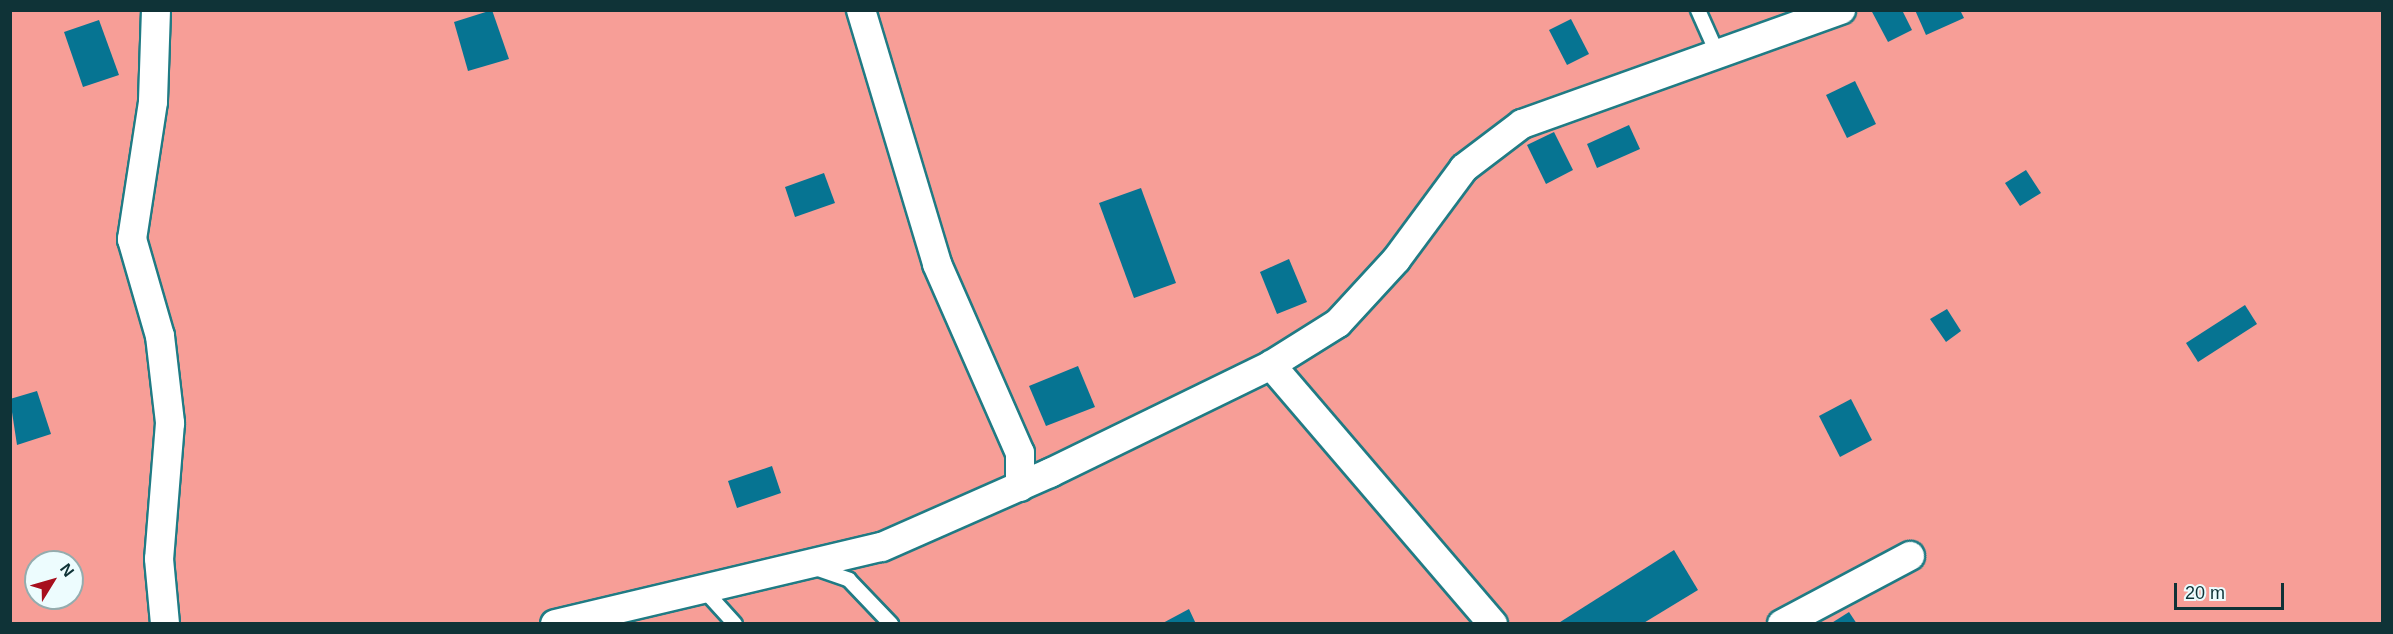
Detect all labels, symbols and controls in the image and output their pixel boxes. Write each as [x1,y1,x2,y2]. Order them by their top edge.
north arrow [24,550,84,610]
text: N [57,560,77,580]
scale bar [2177,571,2286,609]
text: 20 m [2185,583,2225,603]

